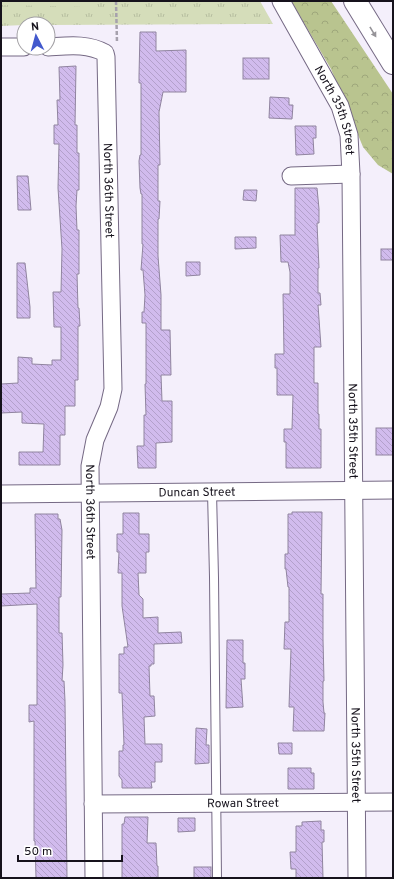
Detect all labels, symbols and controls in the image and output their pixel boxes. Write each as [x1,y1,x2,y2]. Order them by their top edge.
north arrow [16,16,56,56]
text: N [30,20,40,34]
one-way arrow [370,26,377,38]
street label: North 35th Street [310,63,357,155]
street label: North 36th Street [99,143,117,239]
street label: North 35th Street [344,383,361,479]
street label: North 36th Street [81,464,98,560]
street label: Duncan Street [158,485,236,501]
street label: North 35th Street [347,707,363,803]
street label: Rowan Street [207,796,279,812]
scale bar [18,837,122,863]
text: 50 m [24,844,52,860]

